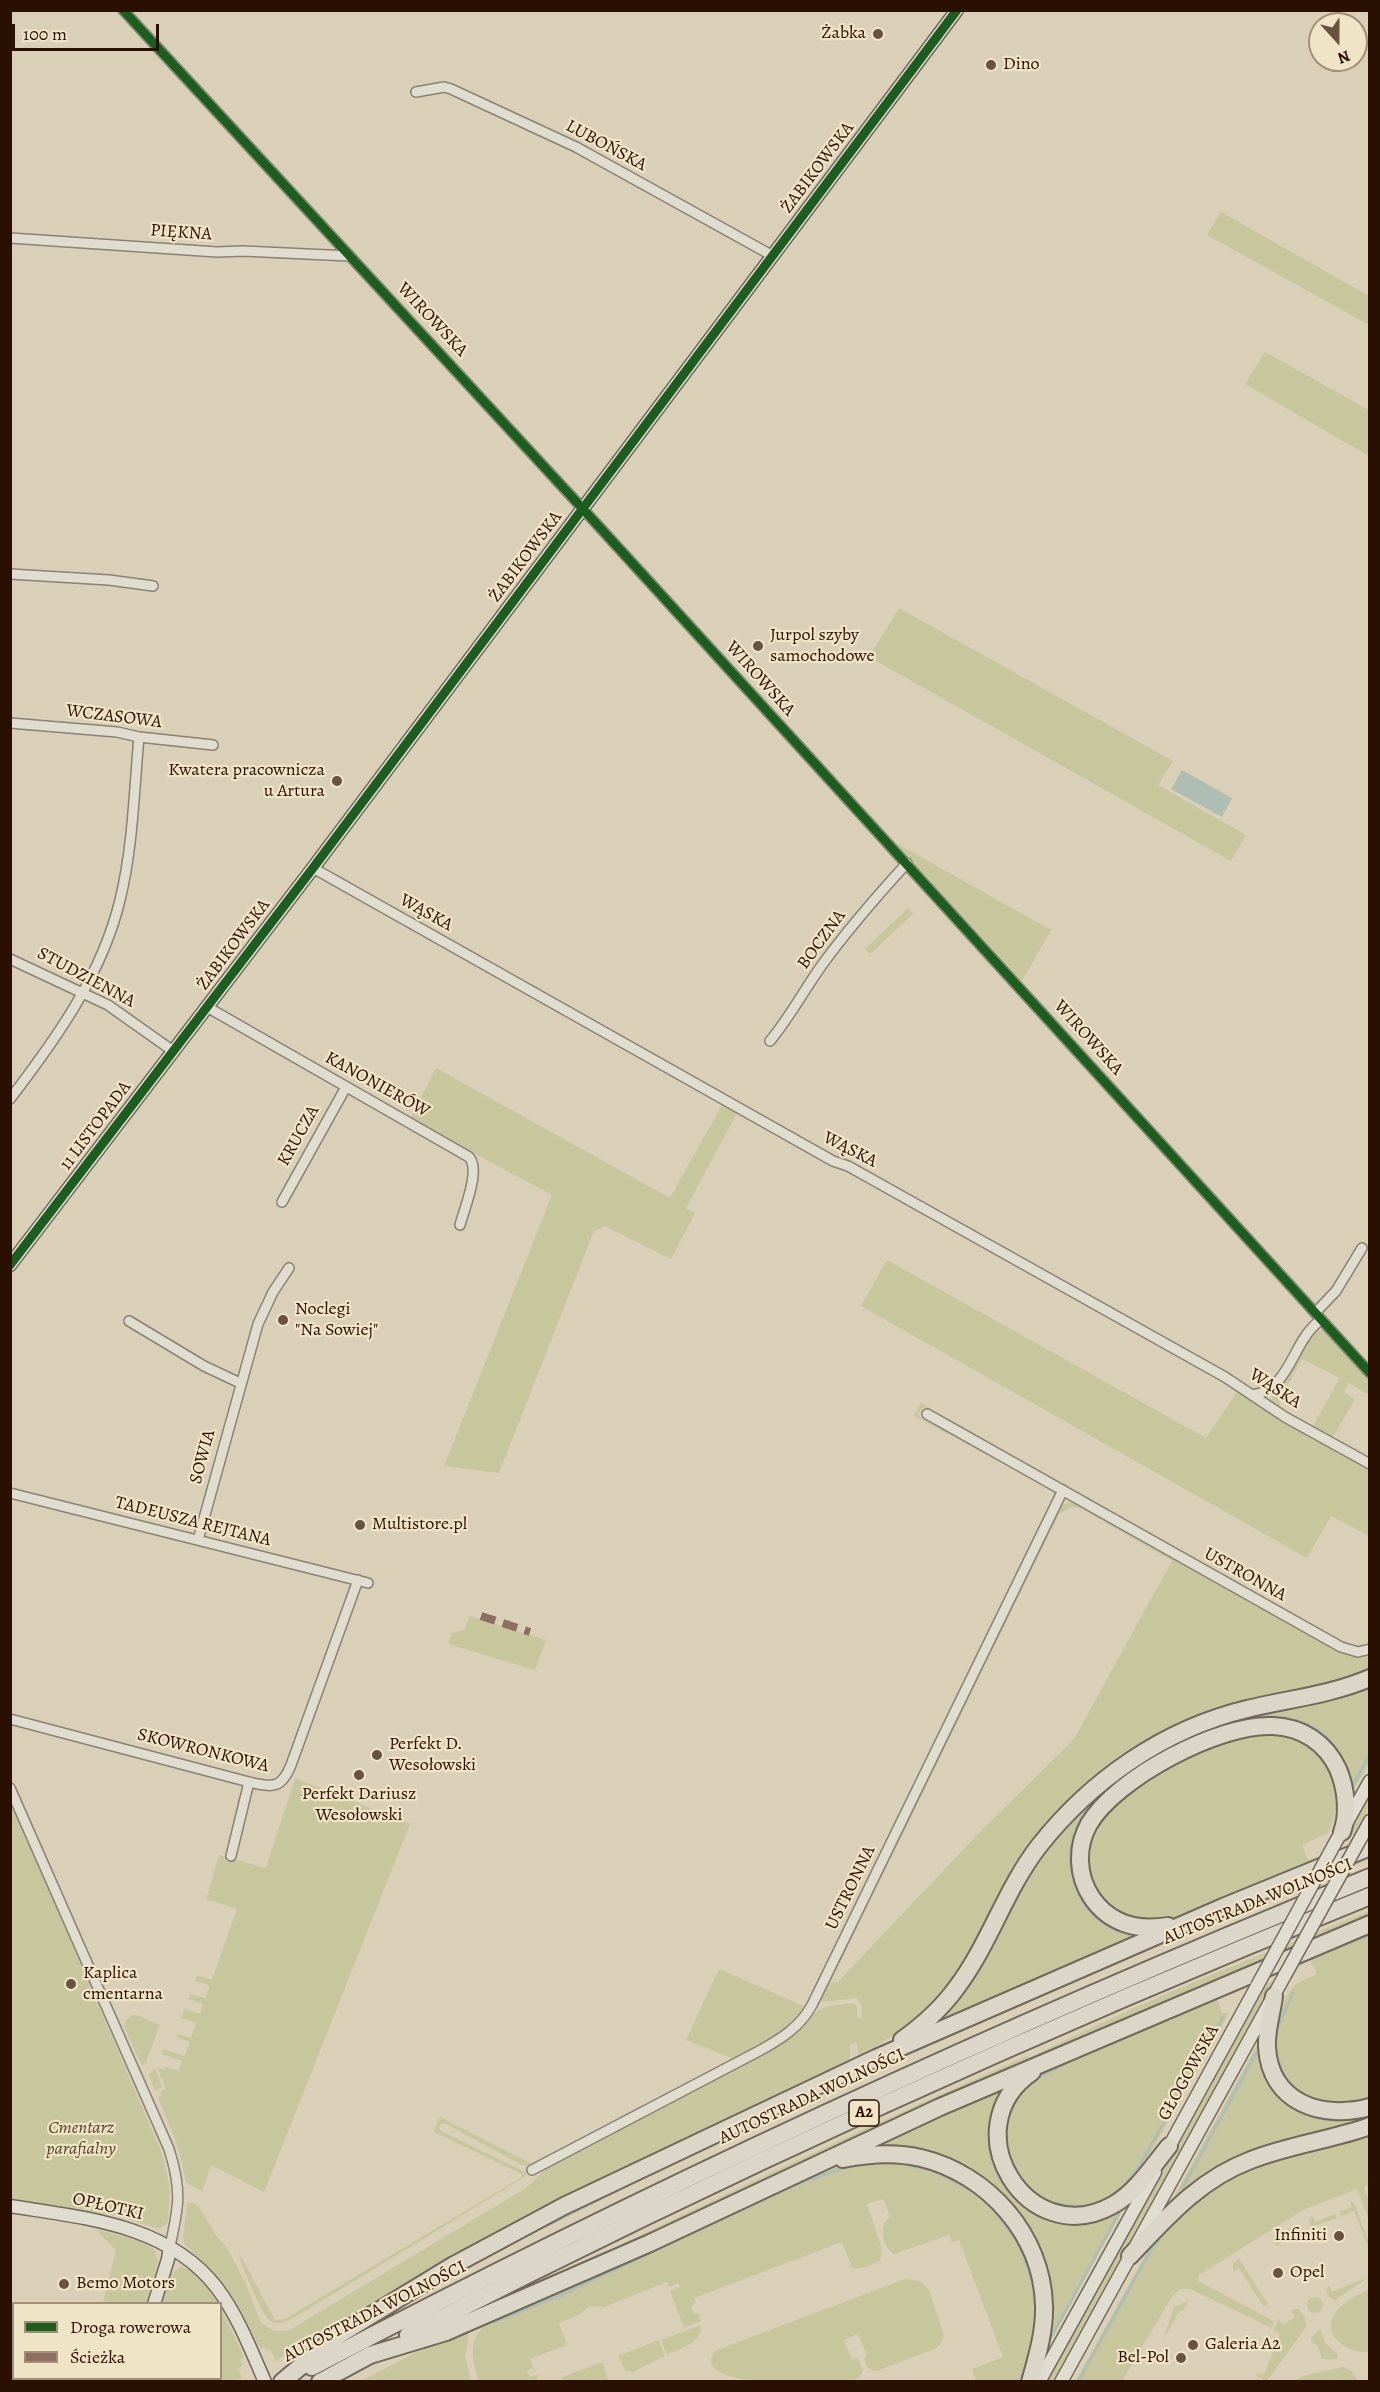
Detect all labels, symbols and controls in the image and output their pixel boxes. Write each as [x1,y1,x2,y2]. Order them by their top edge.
scale bar [15,12,162,50]
north arrow [1308,12,1368,72]
text: 100 m [23,22,67,46]
place label: Żabka [821,23,866,45]
marker: Żabka [871,27,885,41]
text: N [1334,45,1353,69]
place label: Dino [1003,54,1040,76]
marker: Dino [984,58,998,72]
street label: LUBOŃSKA [562,116,650,176]
street label: ŻABIKOWSKA [777,118,859,218]
street label: PIĘKNA [150,220,212,246]
street label: WIROWSKA [392,278,472,362]
street label: ŻABIKOWSKA [485,507,567,607]
place label: Jurpol szyby samochodowe [770,625,875,668]
street label: WIROWSKA [721,637,799,721]
marker: Jurpol szyby samochodowe [751,639,765,653]
street label: WCZASOWA [65,700,163,734]
place label: Kwatera pracownicza u Artura [168,760,325,802]
marker: Kwatera pracownicza u Artura [330,774,344,788]
street label: WĄSKA [396,890,456,936]
street label: ŻABIKOWSKA [193,895,275,995]
street label: BOCZNA [793,906,851,974]
street label: STUDZIENNA [33,943,139,1013]
street label: WIROWSKA [1049,996,1127,1080]
street label: KANONIERÓW [321,1047,433,1123]
street label: 11 LISTOPADA [56,1077,136,1175]
street label: KRUCZA [274,1102,324,1170]
street label: WĄSKA [819,1127,881,1173]
place label: Noclegi "Na Sowiej" [295,1299,378,1342]
marker: Noclegi "Na Sowiej" [276,1313,290,1327]
street label: WĄSKA [1245,1364,1305,1414]
street label: SOWIA [185,1428,221,1486]
street label: TADEUSZA REJTANA [113,1492,273,1552]
place label: Multistore.pl [372,1514,467,1536]
marker: Multistore.pl [353,1518,367,1532]
street label: USTRONNA [1200,1543,1290,1607]
street label: SKOWRONKOWA [135,1724,271,1778]
place label: Perfekt D. Wesołowski [389,1734,476,1776]
marker: Perfekt D. Wesołowski [370,1748,384,1762]
marker: Perfekt Dariusz Wesołowski [352,1768,366,1782]
place label: Perfekt Dariusz Wesołowski [302,1784,416,1826]
street label: USTRONNA [821,1842,881,1934]
street label: AUTOSTRADA WOLNOŚCI [1160,1854,1356,1950]
place label: Kaplica cmentarna [83,1963,163,2006]
marker: Kaplica cmentarna [64,1977,78,1991]
street label: GŁOGOWSKA [1154,2021,1224,2125]
street label: AUTOSTRADA WOLNOŚCI [716,2044,908,2150]
road number: A2 [849,2100,879,2126]
park label: Cmentarz parafialny [46,2118,116,2160]
street label: OPŁOTKI [70,2188,146,2226]
place label: Infiniti [1274,2225,1327,2247]
marker: Infiniti [1332,2229,1346,2243]
street label: AUTOSTRADA WOLNOŚCI [280,2256,470,2368]
place label: Opel [1290,2262,1324,2284]
marker: Opel [1271,2266,1285,2280]
place label: Bemo Motors [76,2273,175,2295]
marker: Bemo Motors [57,2277,71,2291]
legend [12,2302,222,2380]
text: Droga rowerowa [70,2315,191,2339]
place label: Galeria A2 [1205,2334,1281,2356]
marker: Galeria A2 [1186,2338,1200,2352]
text: Ścieżka [70,2345,125,2369]
place label: Bel-Pol [1117,2347,1169,2369]
marker: Bel-Pol [1174,2351,1188,2365]

